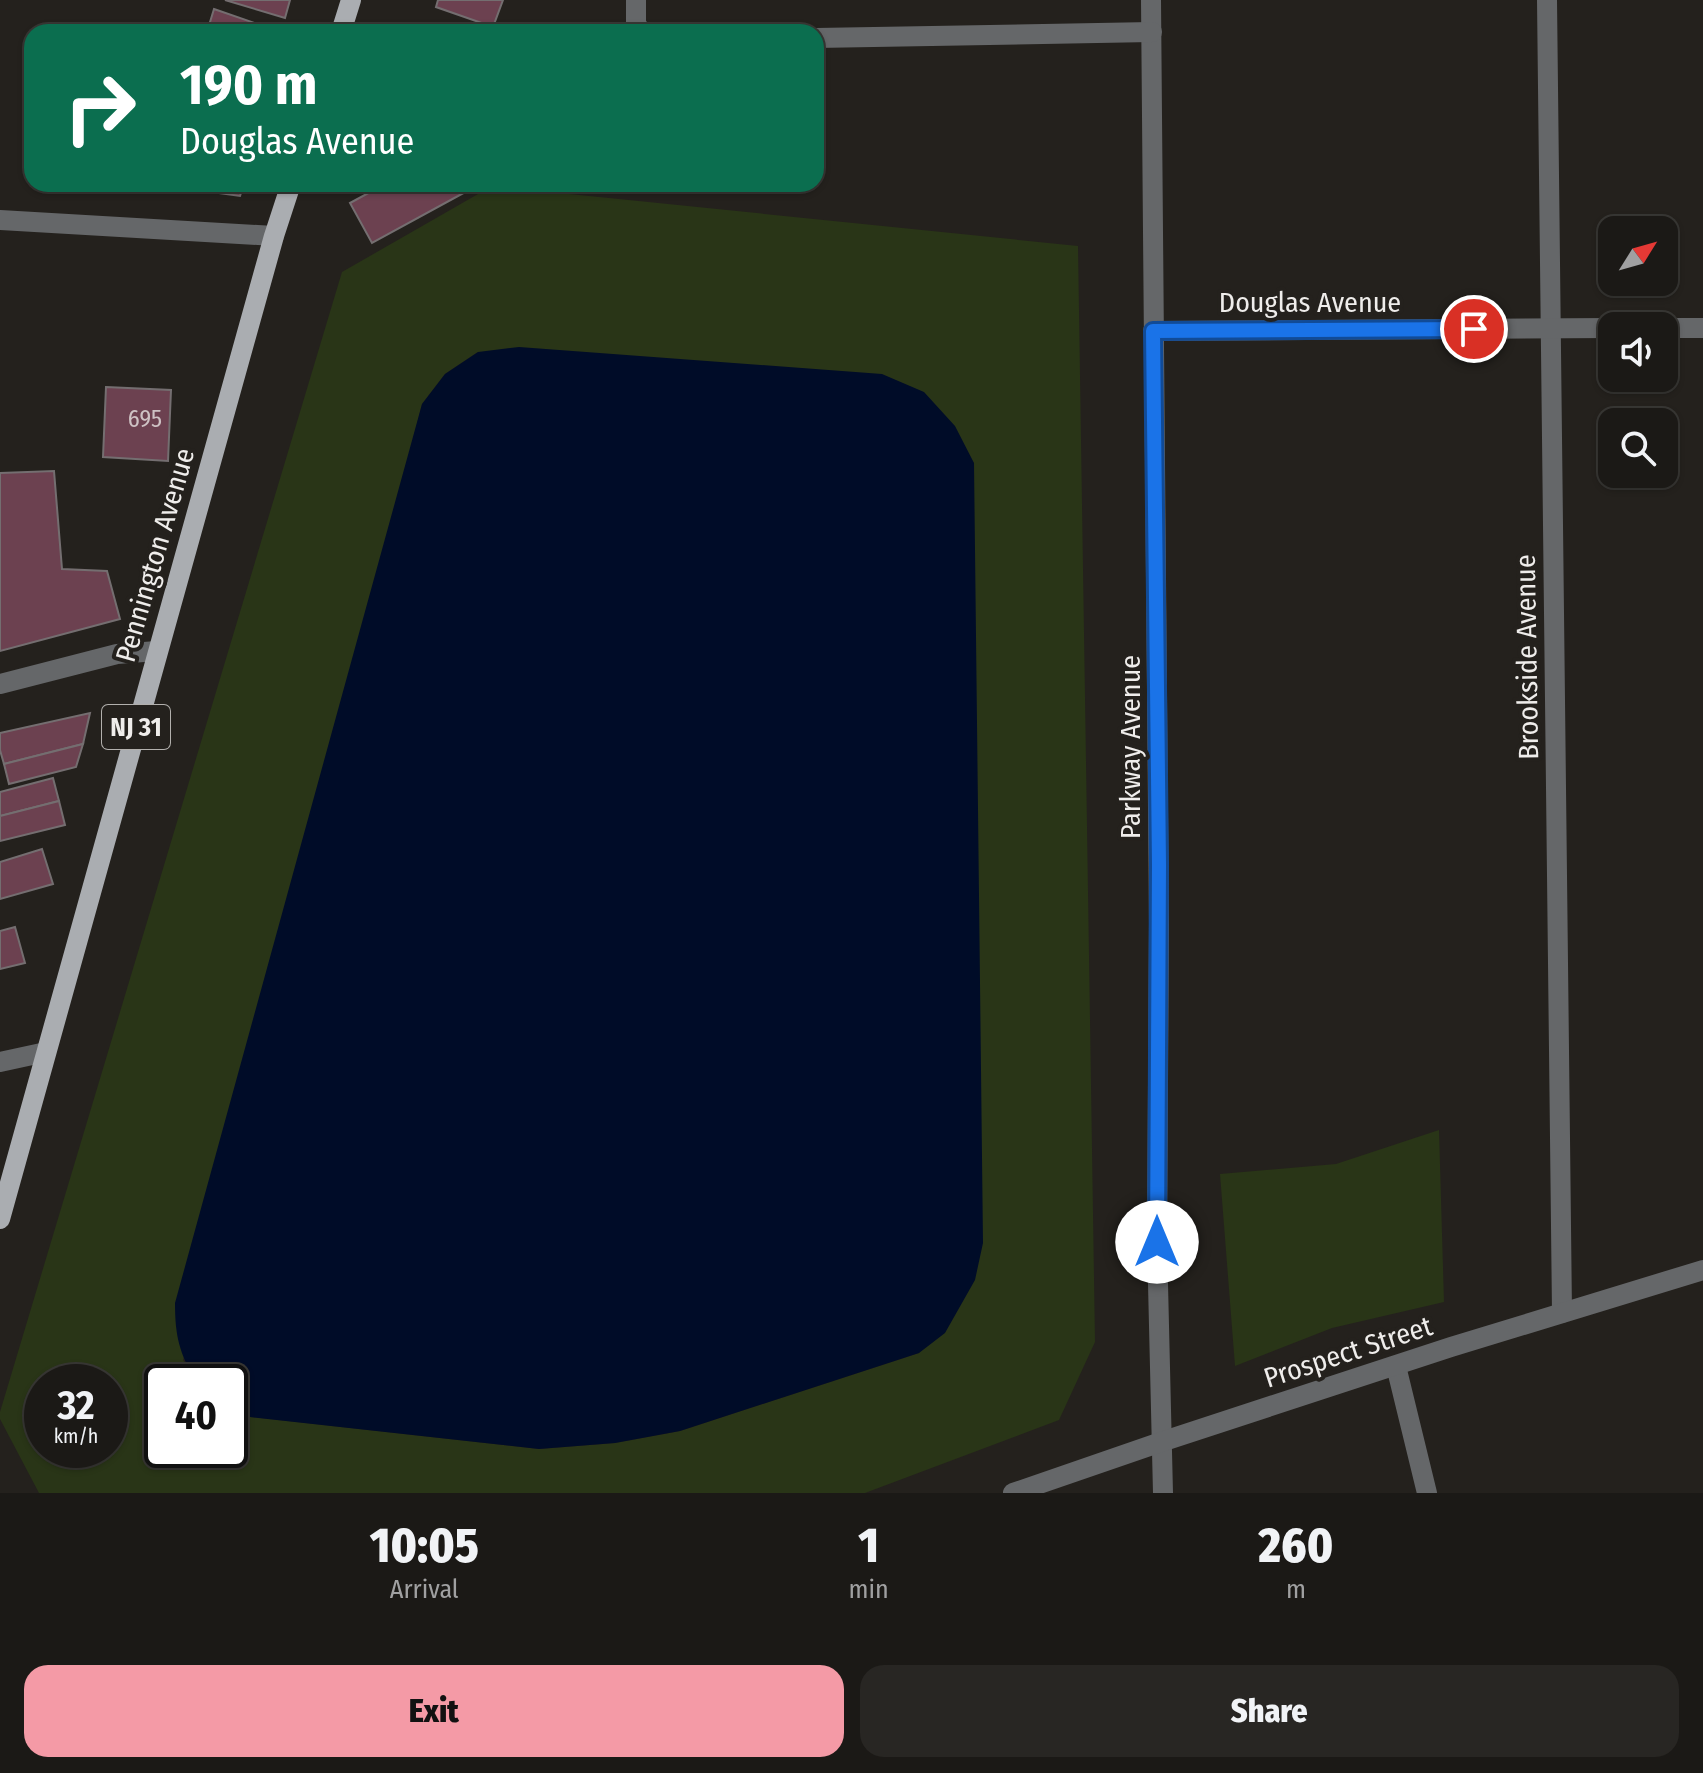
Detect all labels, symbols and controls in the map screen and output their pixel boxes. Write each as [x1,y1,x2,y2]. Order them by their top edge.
text: 190 m [180,52,318,119]
icon: right [48,56,152,160]
text: Douglas Avenue [180,120,414,164]
north arrow [1598,216,1678,296]
map controls [1598,216,1678,488]
street label: Douglas Avenue [1219,286,1401,319]
pin [1440,295,1508,363]
icon: arrive [1452,307,1496,351]
button: sound [1598,312,1678,392]
house number: 695 [128,405,162,433]
button: search [1598,408,1678,488]
street label: Pennington Avenue [109,444,201,666]
street label: Brookside Avenue [1509,554,1545,760]
street label: Parkway Avenue [1114,655,1147,839]
road number: NJ 31 [102,705,170,749]
position arrow [1115,1200,1199,1284]
street label: Prospect Street [1260,1309,1437,1395]
speed limit sign: 40 [144,1364,248,1468]
text: 32 [57,1382,95,1430]
text: km/h [54,1424,98,1448]
text: 10:05 [370,1517,479,1575]
text: 1 [858,1517,879,1575]
text: 260 [1259,1517,1333,1575]
text: Arrival [390,1574,459,1605]
text: min [849,1574,889,1605]
text: m [1286,1574,1306,1605]
button: Exit [24,1665,844,1757]
button: Share [860,1665,1679,1757]

